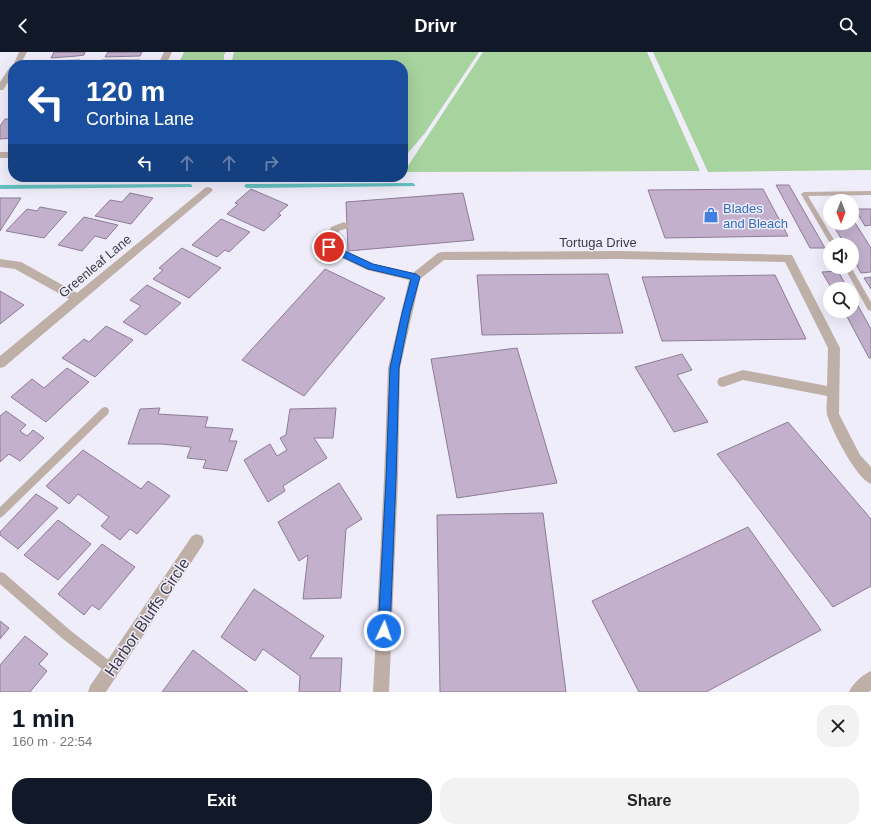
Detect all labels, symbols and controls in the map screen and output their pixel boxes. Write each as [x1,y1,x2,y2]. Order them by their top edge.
icon: back [12,15,34,37]
icon: search [837,15,859,37]
text: Drivr [414,16,457,36]
icon: left [20,76,72,128]
text: 120 m [86,76,165,107]
text: Corbina Lane [86,109,194,129]
icon: left [134,152,156,174]
icon: ahead [176,152,198,174]
icon: ahead [218,152,240,174]
icon: right [260,152,282,174]
north arrow [823,194,859,230]
map controls [823,194,859,318]
place label: Blades and Bleach [723,201,788,231]
shop icon: Blades and Bleach [702,206,720,224]
pin [312,230,346,264]
street label: Greenleaf Lane [56,231,134,301]
street label: Tortuga Drive [559,235,637,250]
icon: arrive [318,236,340,258]
button: sound [823,238,859,274]
button: search [823,282,859,318]
street label: Harbor Bluffs Circle [101,555,193,679]
position arrow [363,610,405,652]
text: 1 min [12,705,75,732]
button: close [817,705,859,747]
text: 160 m · 22:54 [12,734,92,749]
button: Exit [12,778,432,824]
button: Share [440,778,859,824]

